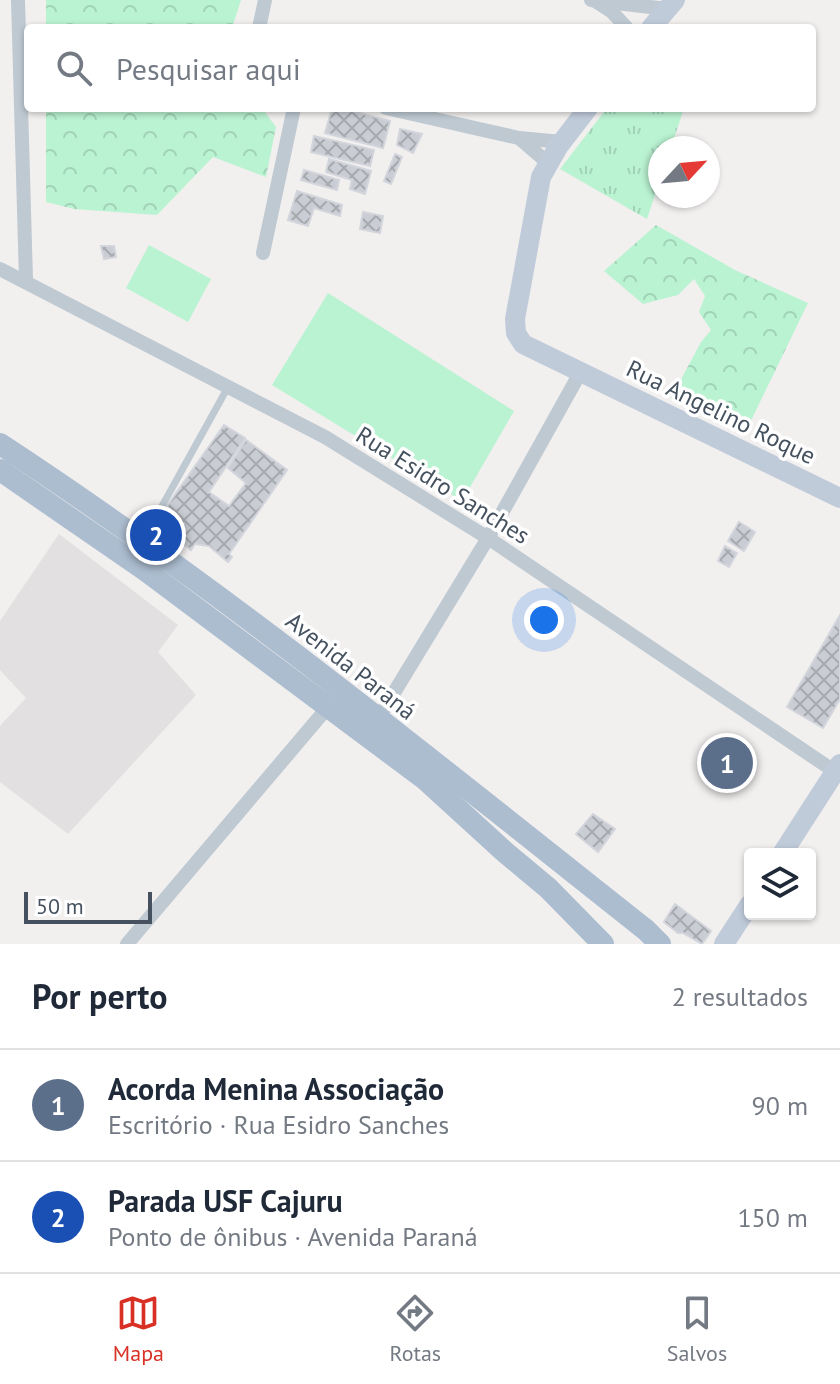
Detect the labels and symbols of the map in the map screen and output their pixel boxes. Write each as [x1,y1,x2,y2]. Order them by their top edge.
north arrow [648,136,720,208]
street label: Rua Angelino Roque [621,353,821,471]
street label: Rua Esidro Sanches [350,419,536,551]
pin: 2 [130,505,182,565]
your location [524,600,564,640]
street label: Avenida Paraná [280,605,422,727]
pin: 1 [701,733,753,793]
scale bar [24,888,152,924]

